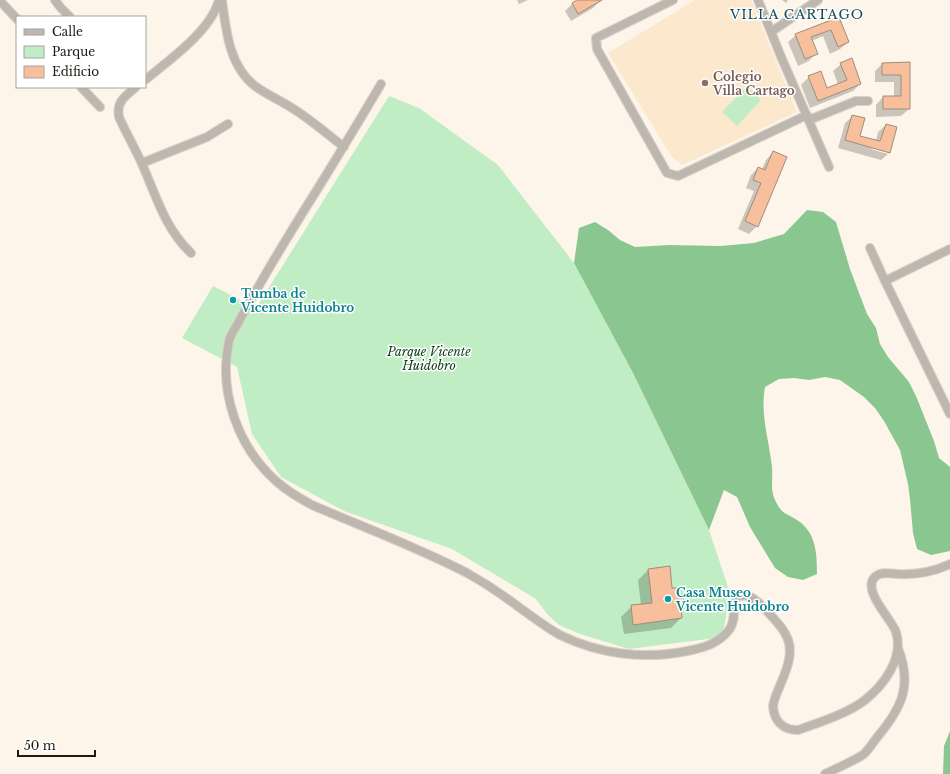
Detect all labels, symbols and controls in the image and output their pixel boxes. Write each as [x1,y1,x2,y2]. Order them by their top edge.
district label: VILLA CARTAGO [729,6,864,23]
legend [16,16,146,88]
text: Calle [52,24,83,39]
text: Parque [52,44,95,59]
text: Edificio [52,64,99,79]
place label: Colegio Villa Cartago [712,69,795,98]
marker: Colegio Villa Cartago [700,78,710,88]
place label: Tumba de Vicente Huidobro [240,286,354,315]
marker: Tumba de Vicente Huidobro [228,295,238,305]
park label: Parque Vicente Huidobro [386,344,471,373]
place label: Casa Museo Vicente Huidobro [675,585,789,614]
marker: Casa Museo Vicente Huidobro [663,594,673,604]
scale bar [18,732,95,758]
text: 50 m [24,738,56,753]

